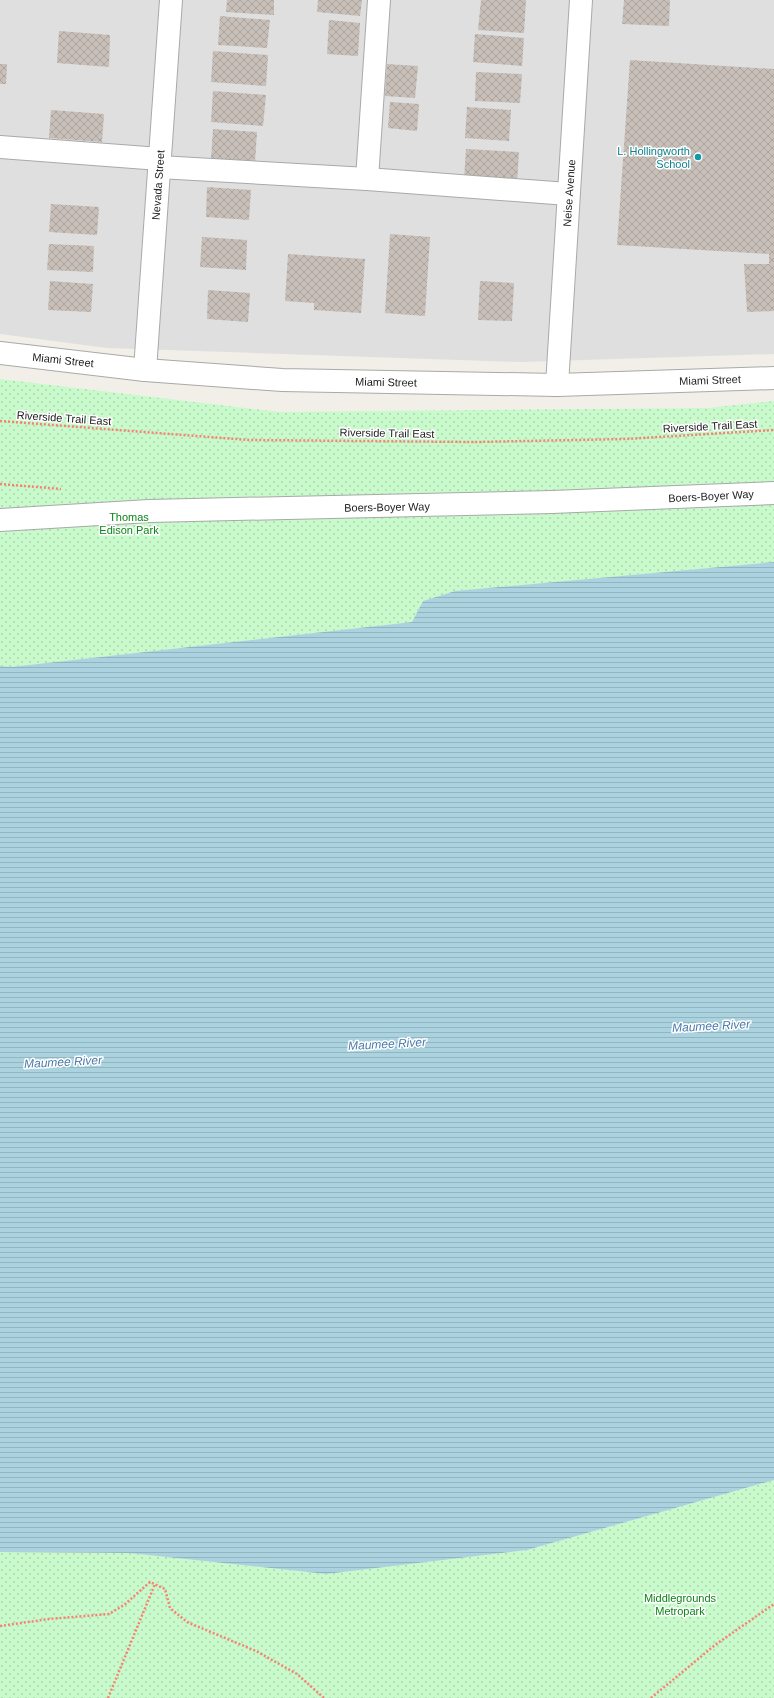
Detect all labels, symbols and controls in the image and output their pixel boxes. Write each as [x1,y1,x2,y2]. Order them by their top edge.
place label: L. Hollingworth School [617,145,690,170]
street label: Nevada Street [150,150,166,220]
marker: L. Hollingworth School [693,152,703,162]
street label: Neise Avenue [561,159,577,227]
street label: Miami Street [32,351,94,369]
street label: Miami Street [679,373,741,387]
street label: Miami Street [355,375,417,389]
street label: Riverside Trail East [16,409,112,427]
street label: Riverside Trail East [662,418,758,434]
street label: Riverside Trail East [340,426,434,440]
street label: Boers-Boyer Way [668,488,755,504]
street label: Boers-Boyer Way [344,500,430,514]
park label: Thomas Edison Park [99,511,159,536]
water label: Maumee River [672,1017,751,1035]
water label: Maumee River [348,1035,427,1053]
water label: Maumee River [24,1053,103,1071]
park label: Middlegrounds Metropark [644,1592,717,1617]

